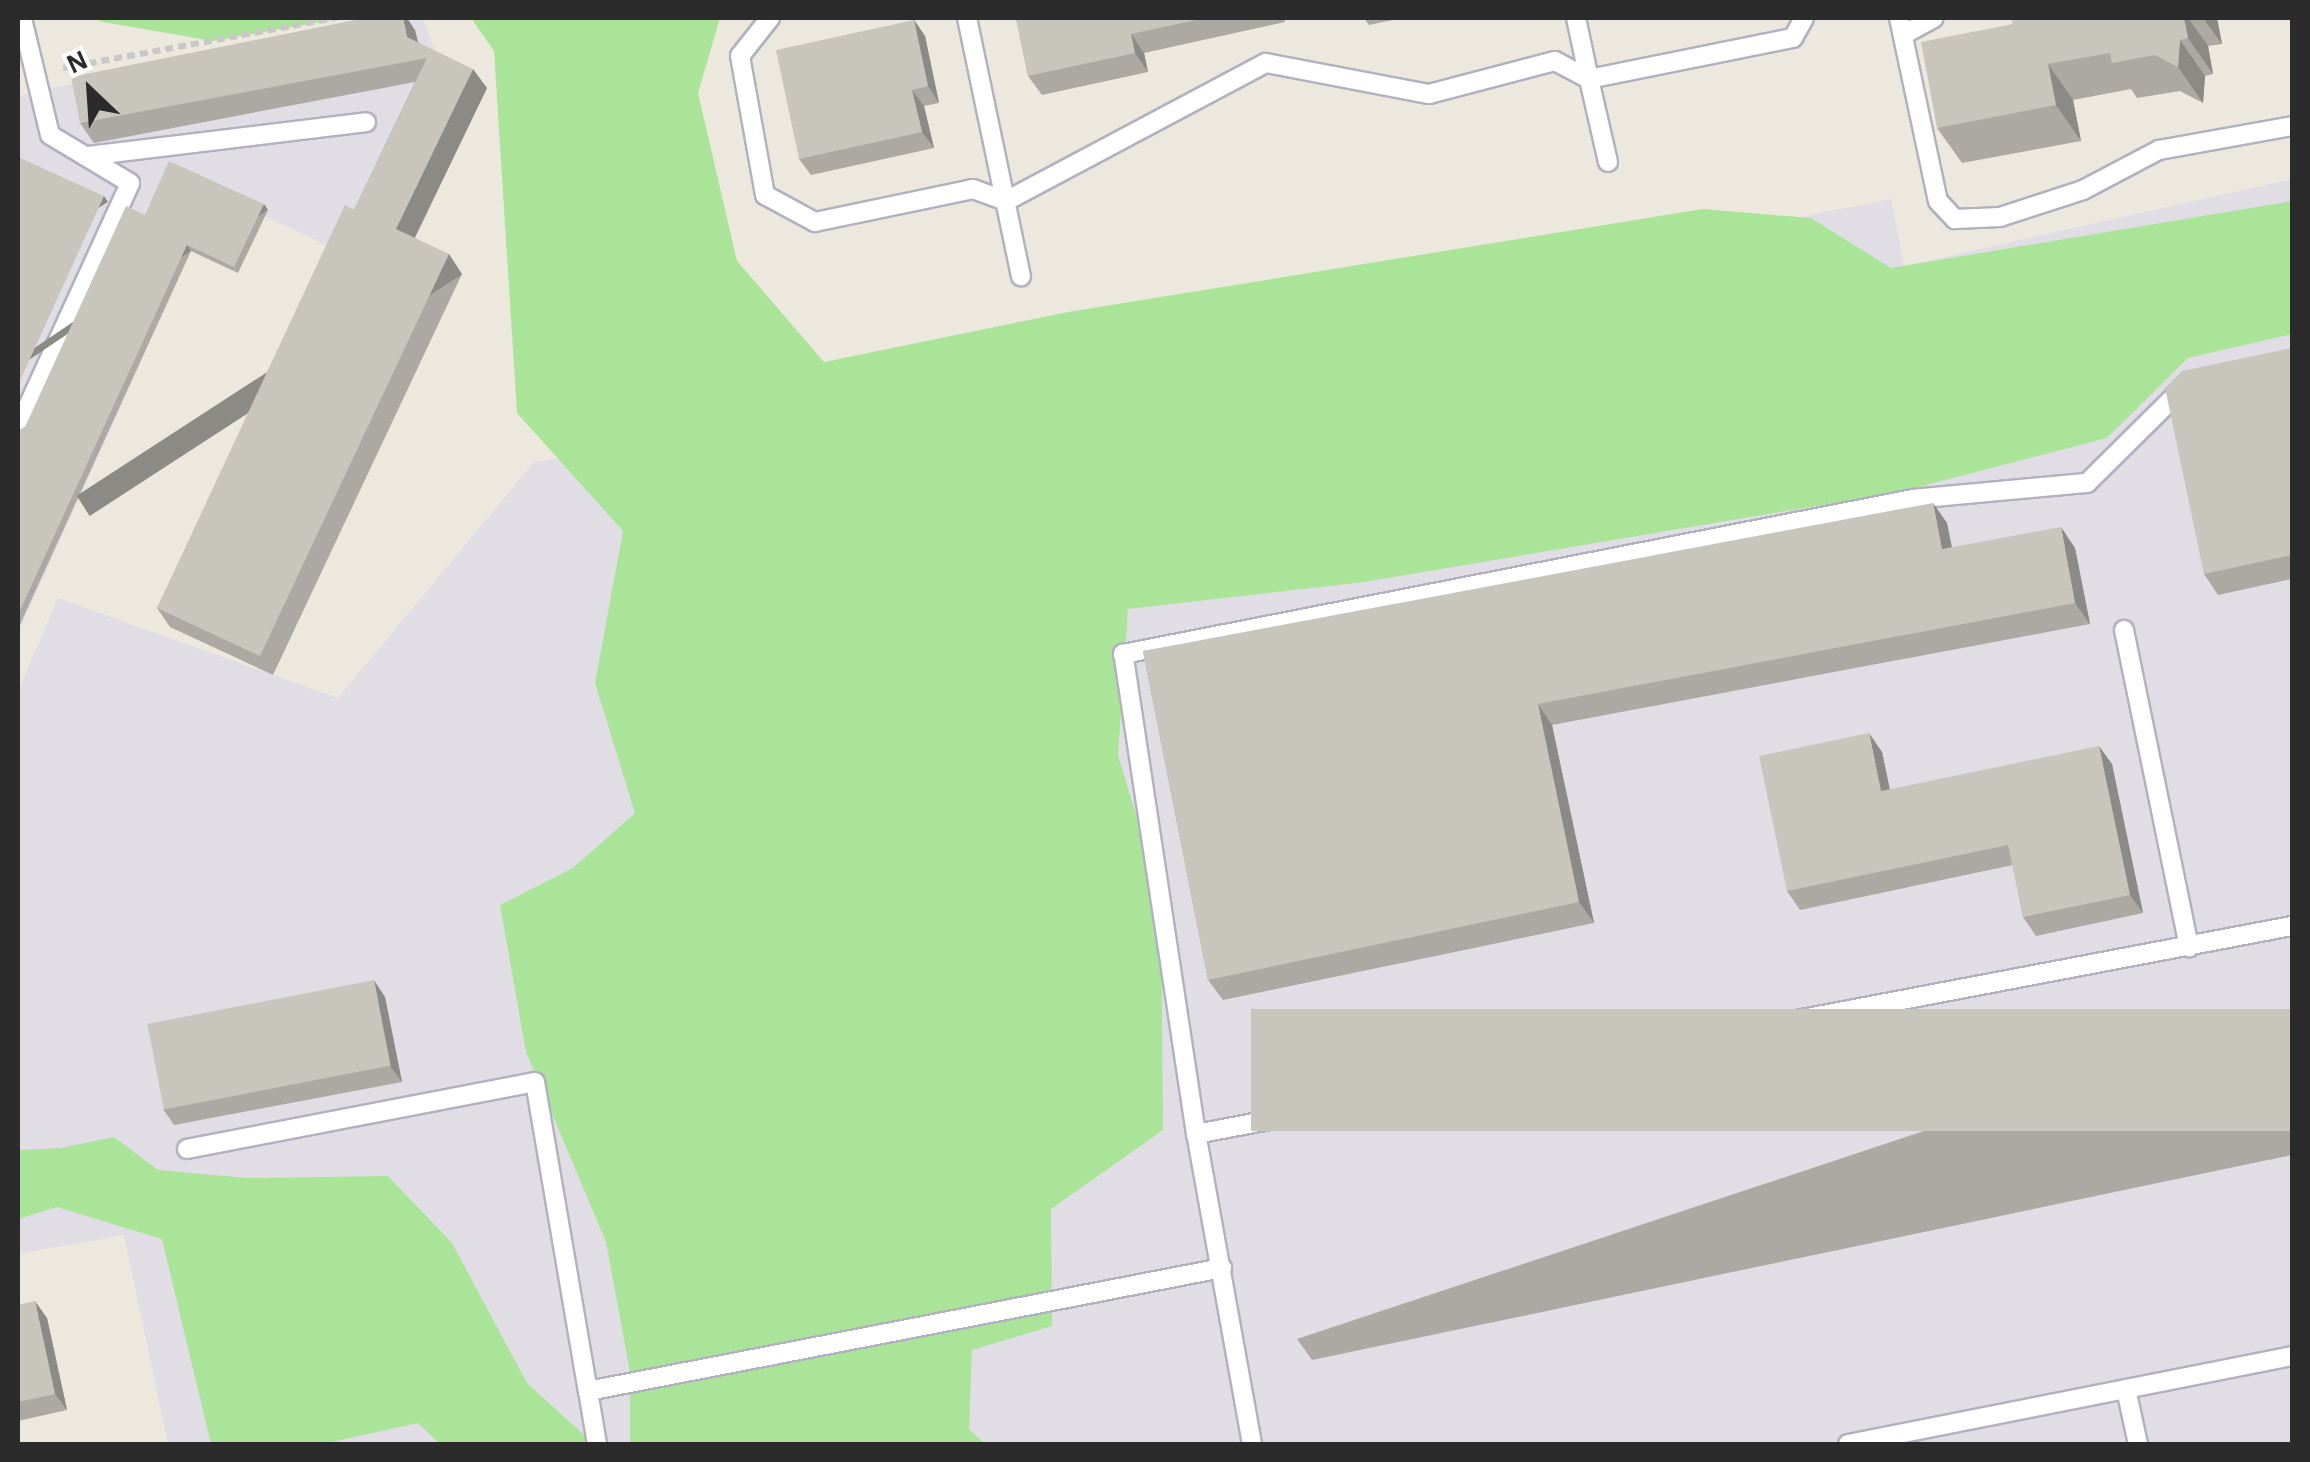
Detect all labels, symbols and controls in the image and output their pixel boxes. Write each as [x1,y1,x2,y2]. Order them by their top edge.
north arrow [40,40,140,140]
text: N [63,46,92,80]

